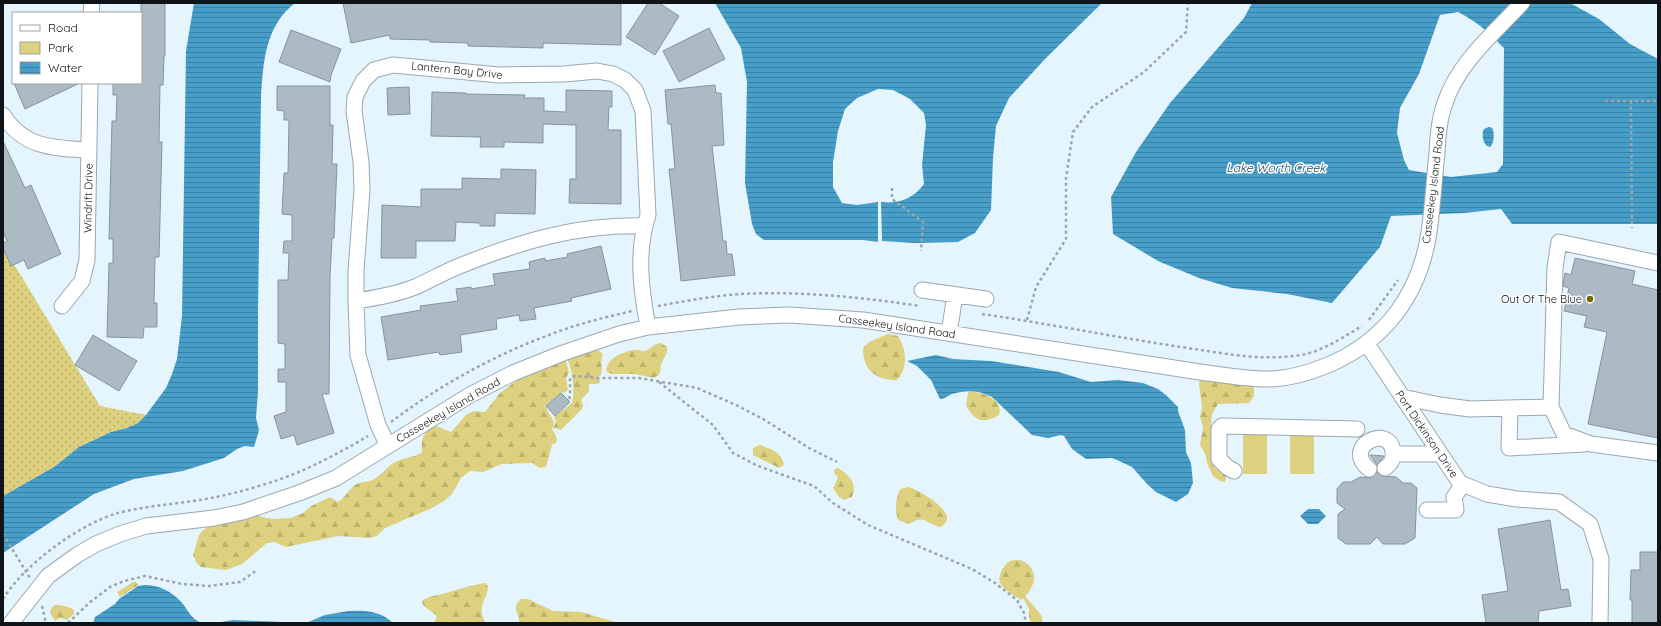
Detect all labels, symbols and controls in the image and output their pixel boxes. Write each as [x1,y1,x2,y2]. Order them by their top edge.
legend [12,12,142,84]
text: Road [48,20,78,35]
text: Park [48,40,73,55]
street label: Lantern Bay Drive [411,58,503,82]
text: Water [48,60,83,75]
street label: Casseekey Island Road [1419,126,1447,244]
water label: Lake Worth Creek [1226,160,1327,175]
street label: Windrift Drive [80,163,96,233]
place label: Out Of The Blue [1501,292,1582,306]
marker: Out Of The Blue [1585,294,1595,304]
street label: Casseekey Island Road [838,311,956,341]
street label: Casseekey Island Road [393,374,503,446]
street label: Port Dickinson Drive [1393,388,1461,480]

